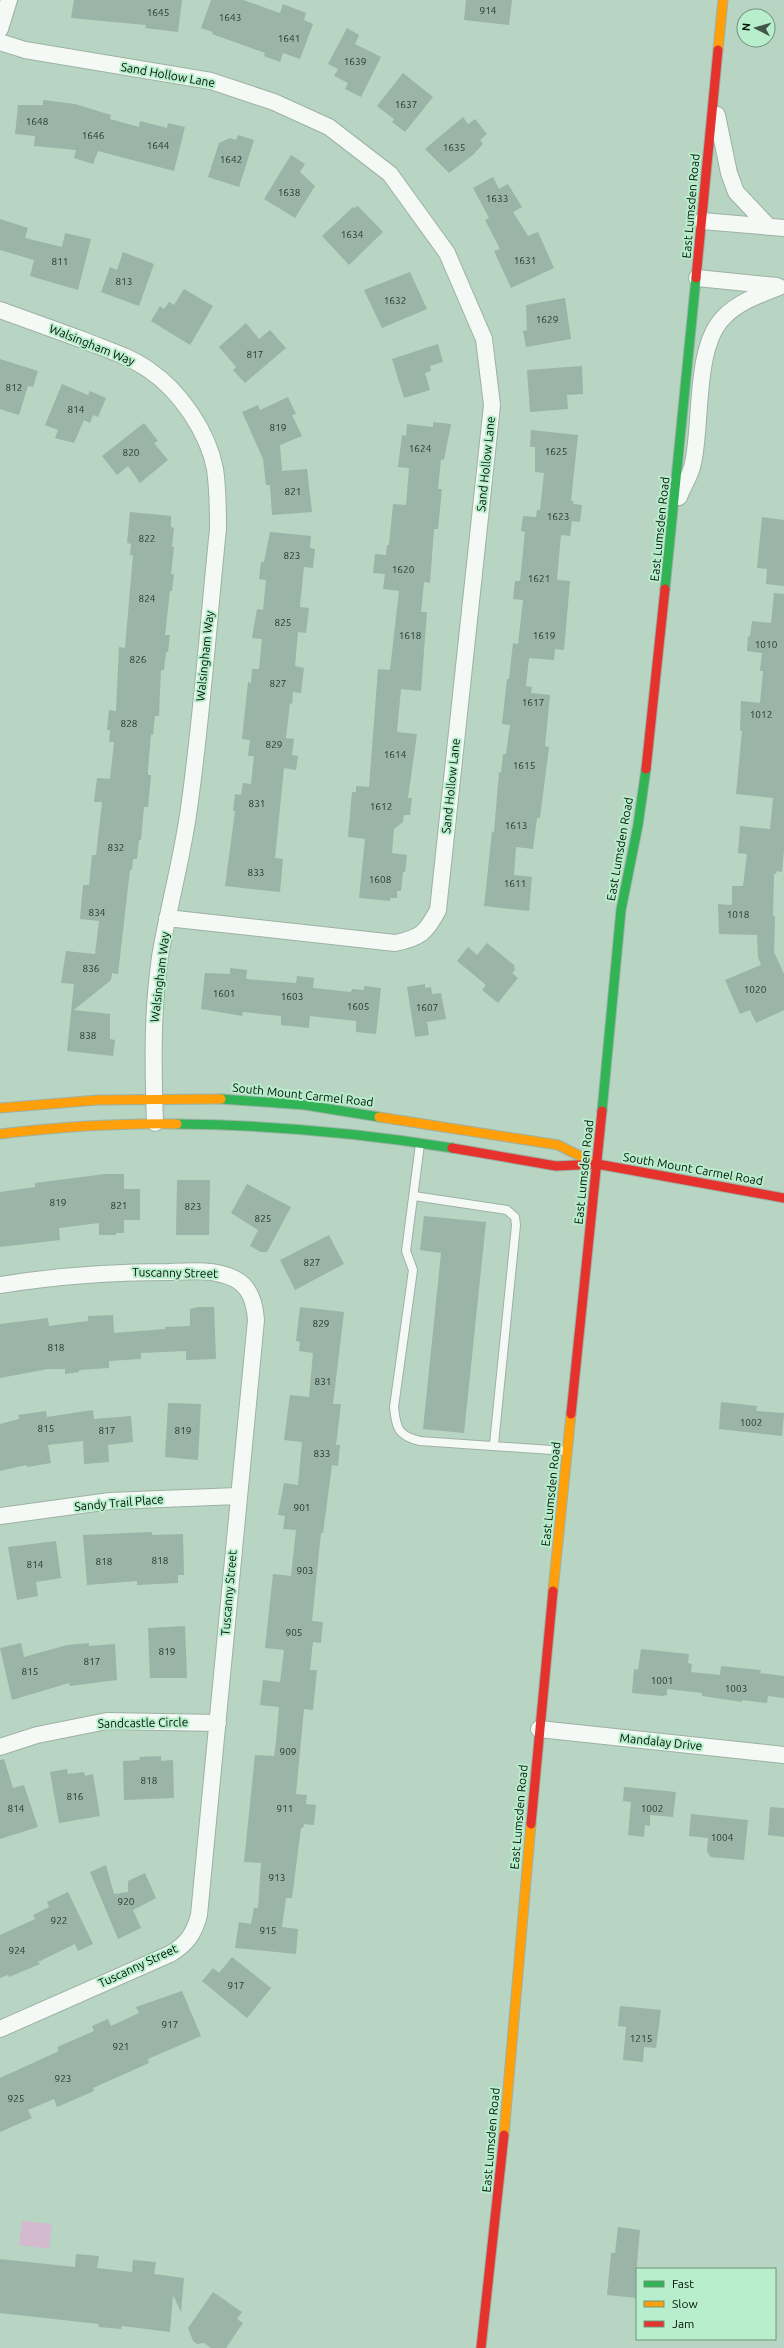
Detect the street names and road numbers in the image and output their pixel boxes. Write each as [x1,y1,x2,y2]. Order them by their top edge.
street label: Sand Hollow Lane [120,60,216,89]
street label: East Lumsden Road [679,153,702,259]
street label: Walsingham Way [48,321,137,368]
street label: Sand Hollow Lane [474,416,497,512]
street label: East Lumsden Road [648,476,671,582]
street label: Walsingham Way [193,610,216,702]
street label: Sand Hollow Lane [439,738,462,834]
street label: East Lumsden Road [604,796,635,902]
street label: Walsingham Way [148,931,172,1023]
street label: South Mount Carmel Road [232,1081,374,1108]
street label: East Lumsden Road [572,1119,595,1225]
street label: South Mount Carmel Road [622,1150,764,1187]
street label: Tuscanny Street [132,1265,218,1280]
street label: East Lumsden Road [539,1441,562,1547]
street label: Sandy Trail Place [74,1492,164,1513]
street label: Tuscanny Street [218,1549,239,1636]
street label: Sandcastle Circle [98,1715,188,1730]
street label: Mandalay Drive [619,1731,703,1752]
street label: East Lumsden Road [507,1764,530,1870]
street label: Tuscanny Street [96,1941,180,1990]
street label: East Lumsden Road [479,2087,502,2193]

